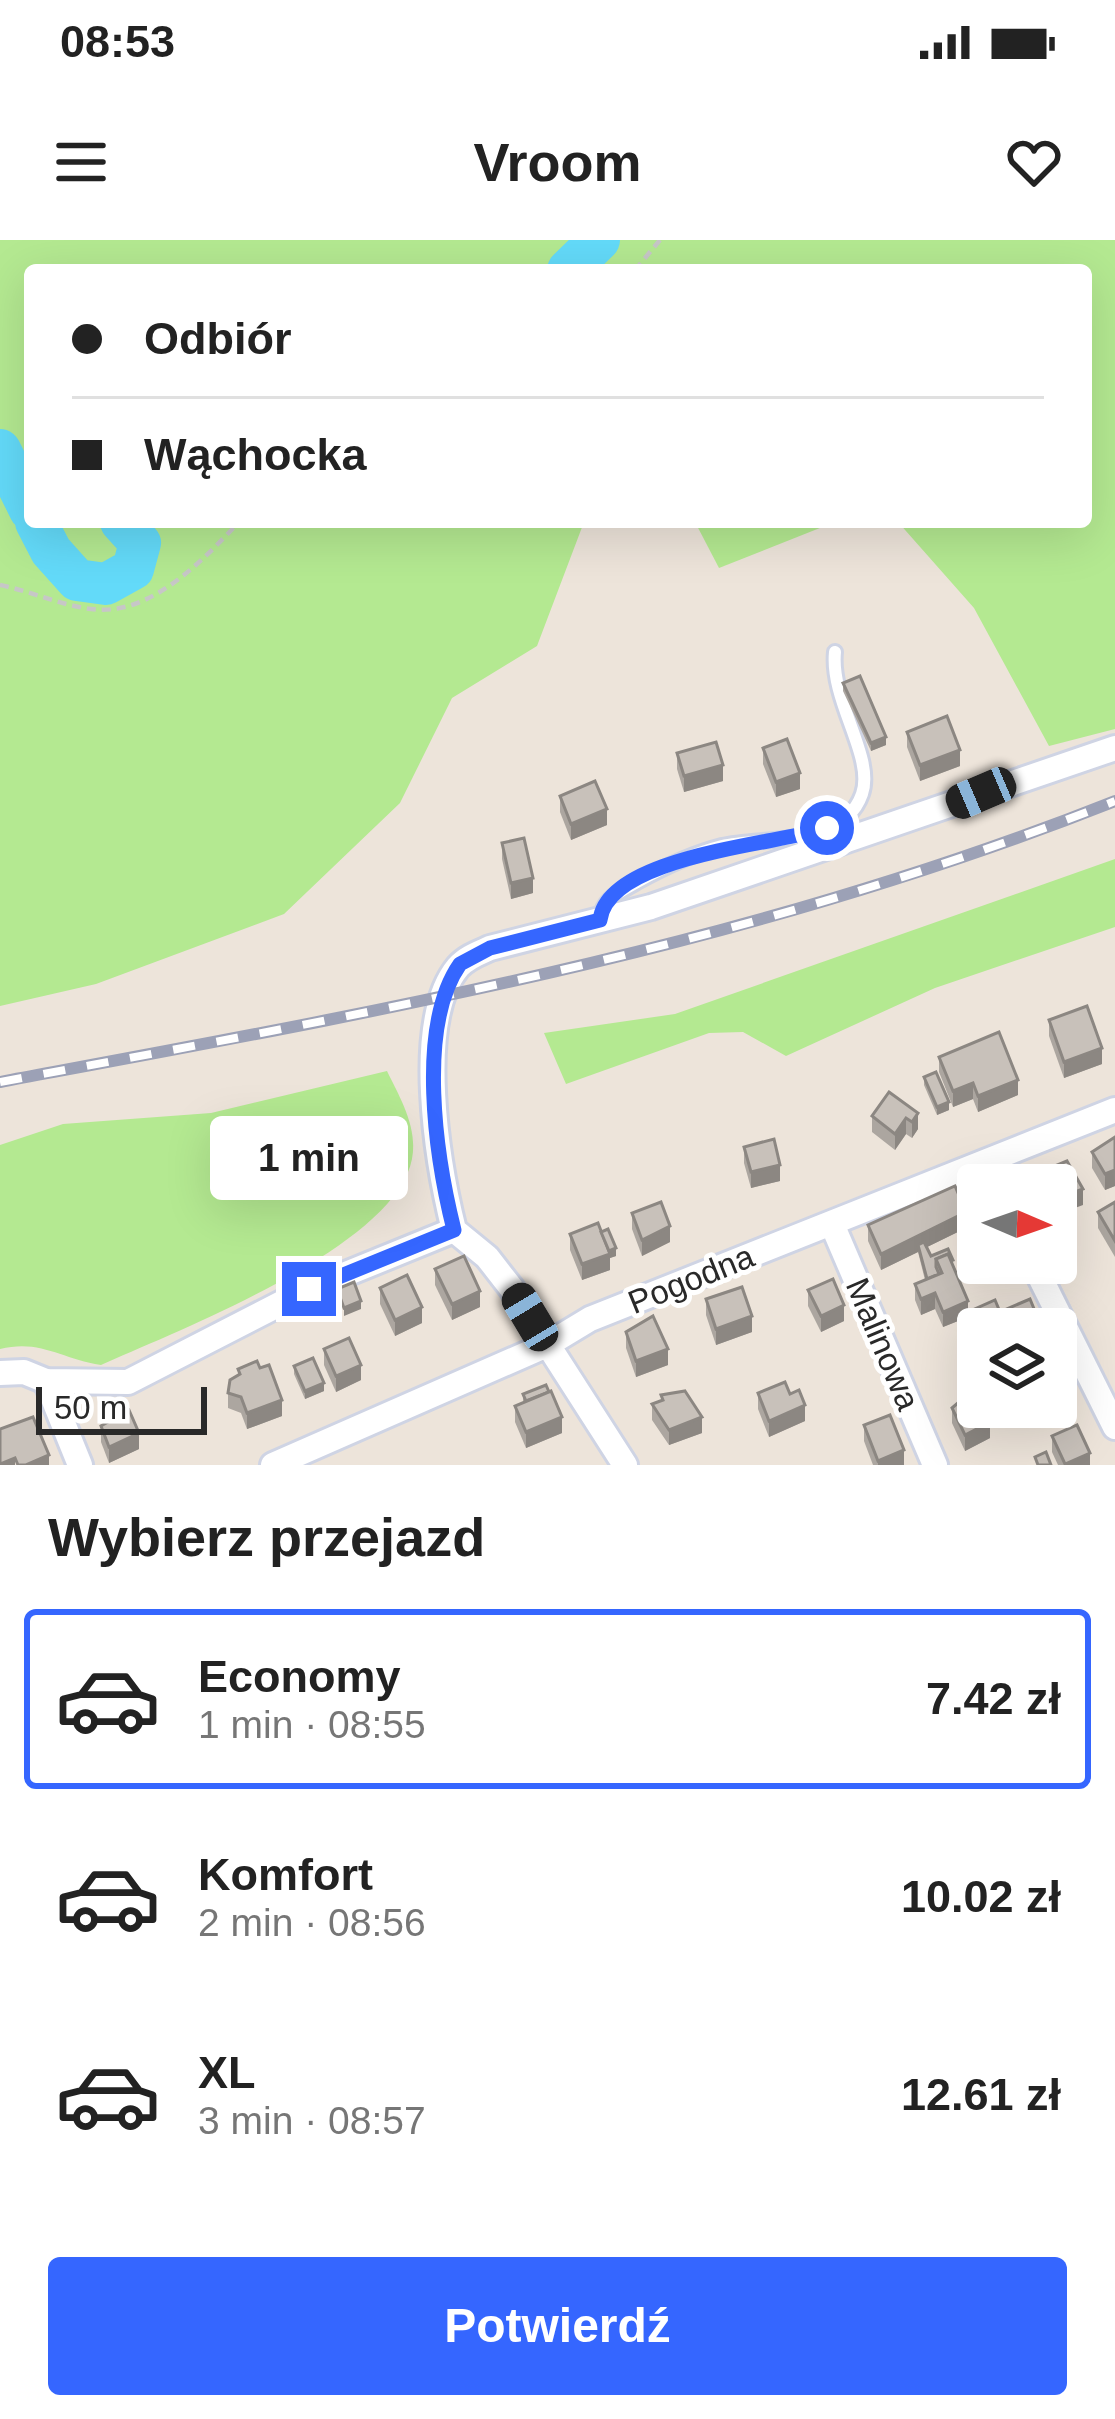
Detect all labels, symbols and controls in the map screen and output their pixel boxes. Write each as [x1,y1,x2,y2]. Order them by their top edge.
text: 08:53 [60,16,175,67]
icon: menu [48,129,114,195]
icon: heart [1001,129,1067,195]
text: Vroom [473,132,642,192]
text: Odbiór [144,313,291,364]
text: Wąchocka [144,429,367,480]
car [941,762,1021,824]
route start [800,801,854,855]
callout: 1 min [210,1115,408,1199]
text: 1 min [258,1136,360,1179]
north arrow [957,1164,1077,1284]
map controls [957,1164,1077,1428]
street label: Pogodna [623,1237,760,1321]
route end [282,1262,336,1316]
street label: Malinowa [839,1273,928,1416]
car [496,1277,564,1357]
button: layers [957,1308,1077,1428]
scale bar [36,1381,207,1434]
text: 50 m [54,1389,127,1426]
text: Wybierz przejazd [48,1507,485,1567]
icon: car [54,1645,162,1753]
text: Economy [198,1651,401,1702]
text: 7.42 zł [926,1673,1061,1724]
text: 1 min · 08:55 [198,1703,426,1746]
icon: car [54,1843,162,1951]
text: Komfort [198,1849,373,1900]
text: 10.02 zł [901,1871,1061,1922]
text: 2 min · 08:56 [198,1901,426,1944]
icon: car [54,2041,162,2149]
text: XL [198,2047,256,2098]
text: 12.61 zł [901,2069,1061,2120]
text: 3 min · 08:57 [198,2099,426,2142]
button: Potwierdź [48,2257,1067,2395]

